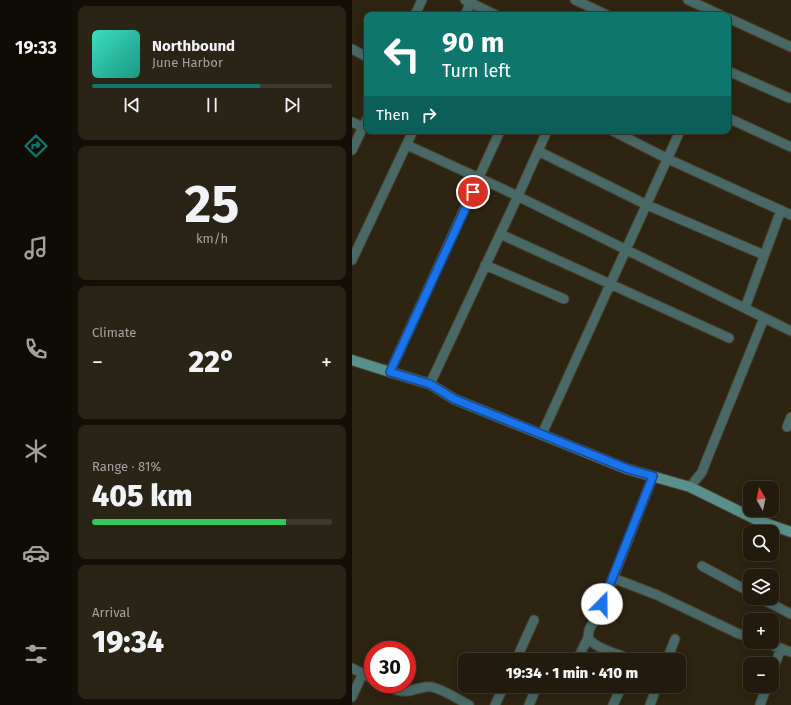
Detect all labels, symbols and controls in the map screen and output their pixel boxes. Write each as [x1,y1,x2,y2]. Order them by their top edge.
text: 90 m [442,26,504,59]
icon: left [376,28,428,80]
text: 19:33 [15,37,57,59]
text: Northbound [152,37,235,55]
text: June Harbor [152,55,223,70]
text: Turn left [442,60,511,82]
icon: previous [121,94,143,116]
icon: pause [201,94,223,116]
icon: next [281,94,303,116]
icon: right [418,104,440,126]
text: Then [376,106,410,124]
icon: directions [22,132,50,160]
text: 25 [185,173,239,236]
pin [456,175,490,209]
icon: arrive [462,181,484,203]
text: km/h [196,231,228,246]
icon: music [22,234,50,262]
text: Climate [92,325,136,340]
icon: phone [22,335,50,363]
text: 22° [189,344,236,380]
text: − [92,349,103,376]
text: + [321,349,332,376]
icon: climate [22,437,50,465]
text: Range · 81% [92,459,161,474]
text: 405 km [92,478,192,514]
north arrow [743,481,779,517]
map controls [743,481,779,693]
button: search [743,525,779,561]
icon: car [22,539,50,567]
button: layers [743,569,779,605]
position arrow [581,583,623,625]
text: Arrival [92,605,130,620]
button: + [743,613,779,649]
text: 19:34 [92,624,164,660]
icon: filters [22,640,50,668]
speed limit sign: 30 [364,641,416,693]
button: − [743,657,779,693]
text: 19:34 · 1 min · 410 m [506,664,638,682]

